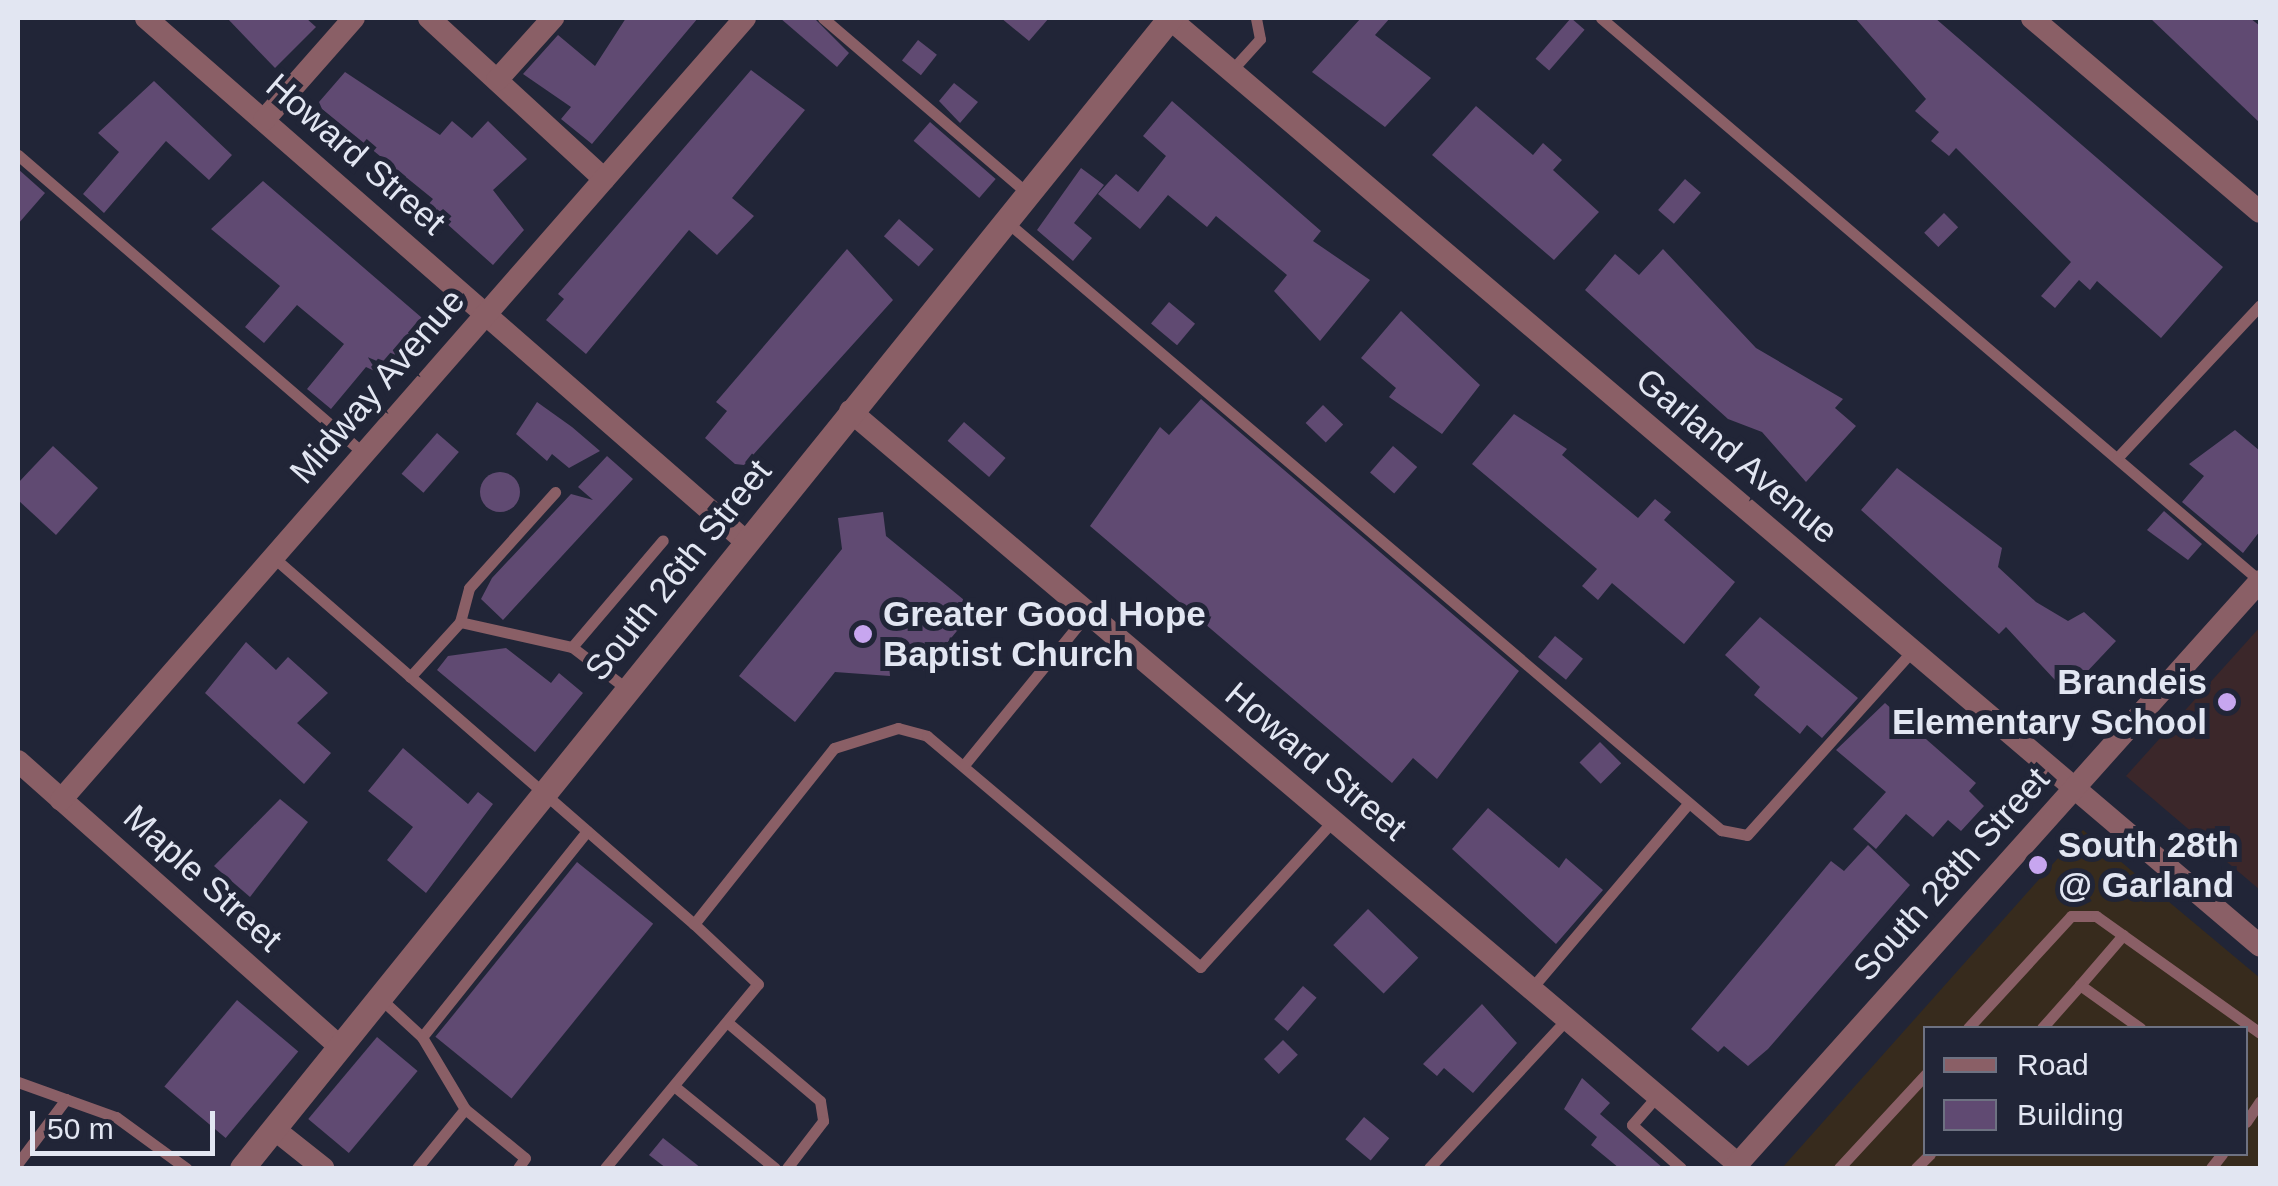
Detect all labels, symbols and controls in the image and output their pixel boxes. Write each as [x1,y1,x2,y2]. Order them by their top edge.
street label: Howard Street [258,65,454,243]
street label: Midway Avenue [280,279,474,493]
street label: Garland Avenue [1627,359,1847,553]
street label: South 26th Street [576,451,780,689]
place label: Greater Good Hope Baptist Church [883,593,1206,675]
marker: Greater Good Hope Baptist Church [852,623,874,645]
place label: Brandeis Elementary School [1892,661,2207,743]
street label: Howard Street [1217,673,1415,849]
marker: Brandeis Elementary School [2216,691,2238,713]
street label: South 28th Street [1844,759,2058,989]
street label: Maple Street [115,796,291,960]
place label: South 28th @ Garland [2058,824,2239,906]
marker: South 28th @ Garland [2027,854,2049,876]
legend [1923,1026,2248,1156]
text: Road [2017,1048,2089,1081]
scale bar [35,1091,220,1153]
text: Building [2017,1098,2124,1131]
text: 50 m [47,1112,114,1145]

